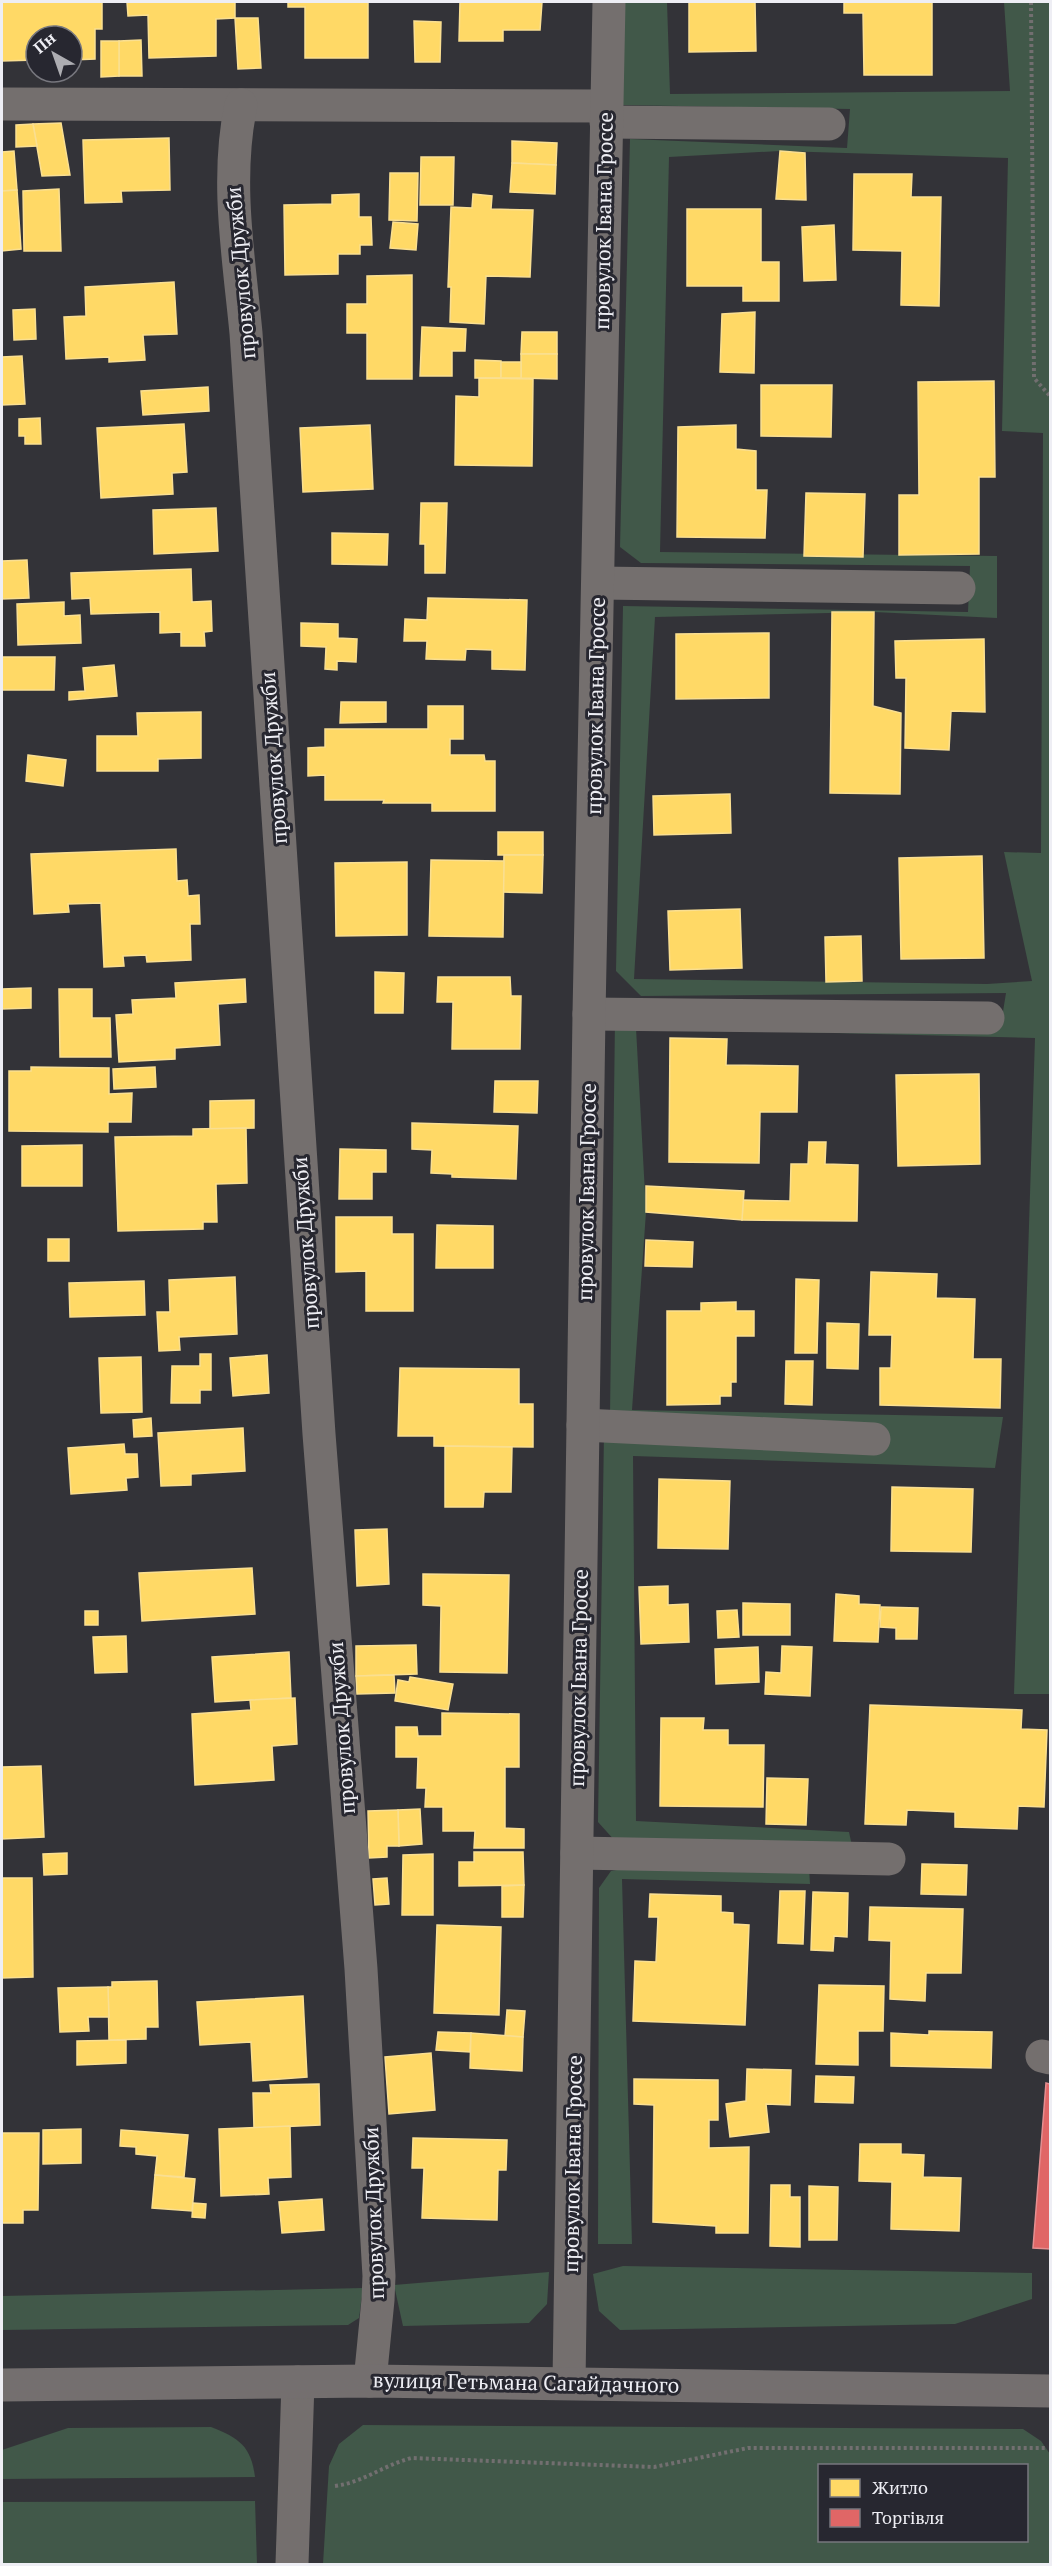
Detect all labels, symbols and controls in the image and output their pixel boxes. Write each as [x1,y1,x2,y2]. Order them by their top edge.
north arrow [24,24,84,84]
text: Пн [29,27,60,58]
street label: провулок Івана Гроссе [587,112,619,330]
street label: провулок Дружби [219,186,261,360]
street label: провулок Івана Гроссе [579,597,611,815]
street label: провулок Дружби [253,671,293,845]
street label: провулок Івана Гроссе [570,1083,602,1301]
street label: провулок Дружби [285,1156,325,1330]
street label: провулок Івана Гроссе [562,1569,594,1787]
street label: провулок Дружби [321,1641,361,1815]
street label: провулок Івана Гроссе [556,2055,588,2273]
street label: провулок Дружби [356,2126,390,2300]
street label: вулиця Гетьмана Сагайдачного [373,2365,680,2399]
legend [818,2464,1028,2542]
text: Житло [872,2475,928,2499]
text: Торгівля [872,2505,944,2529]

